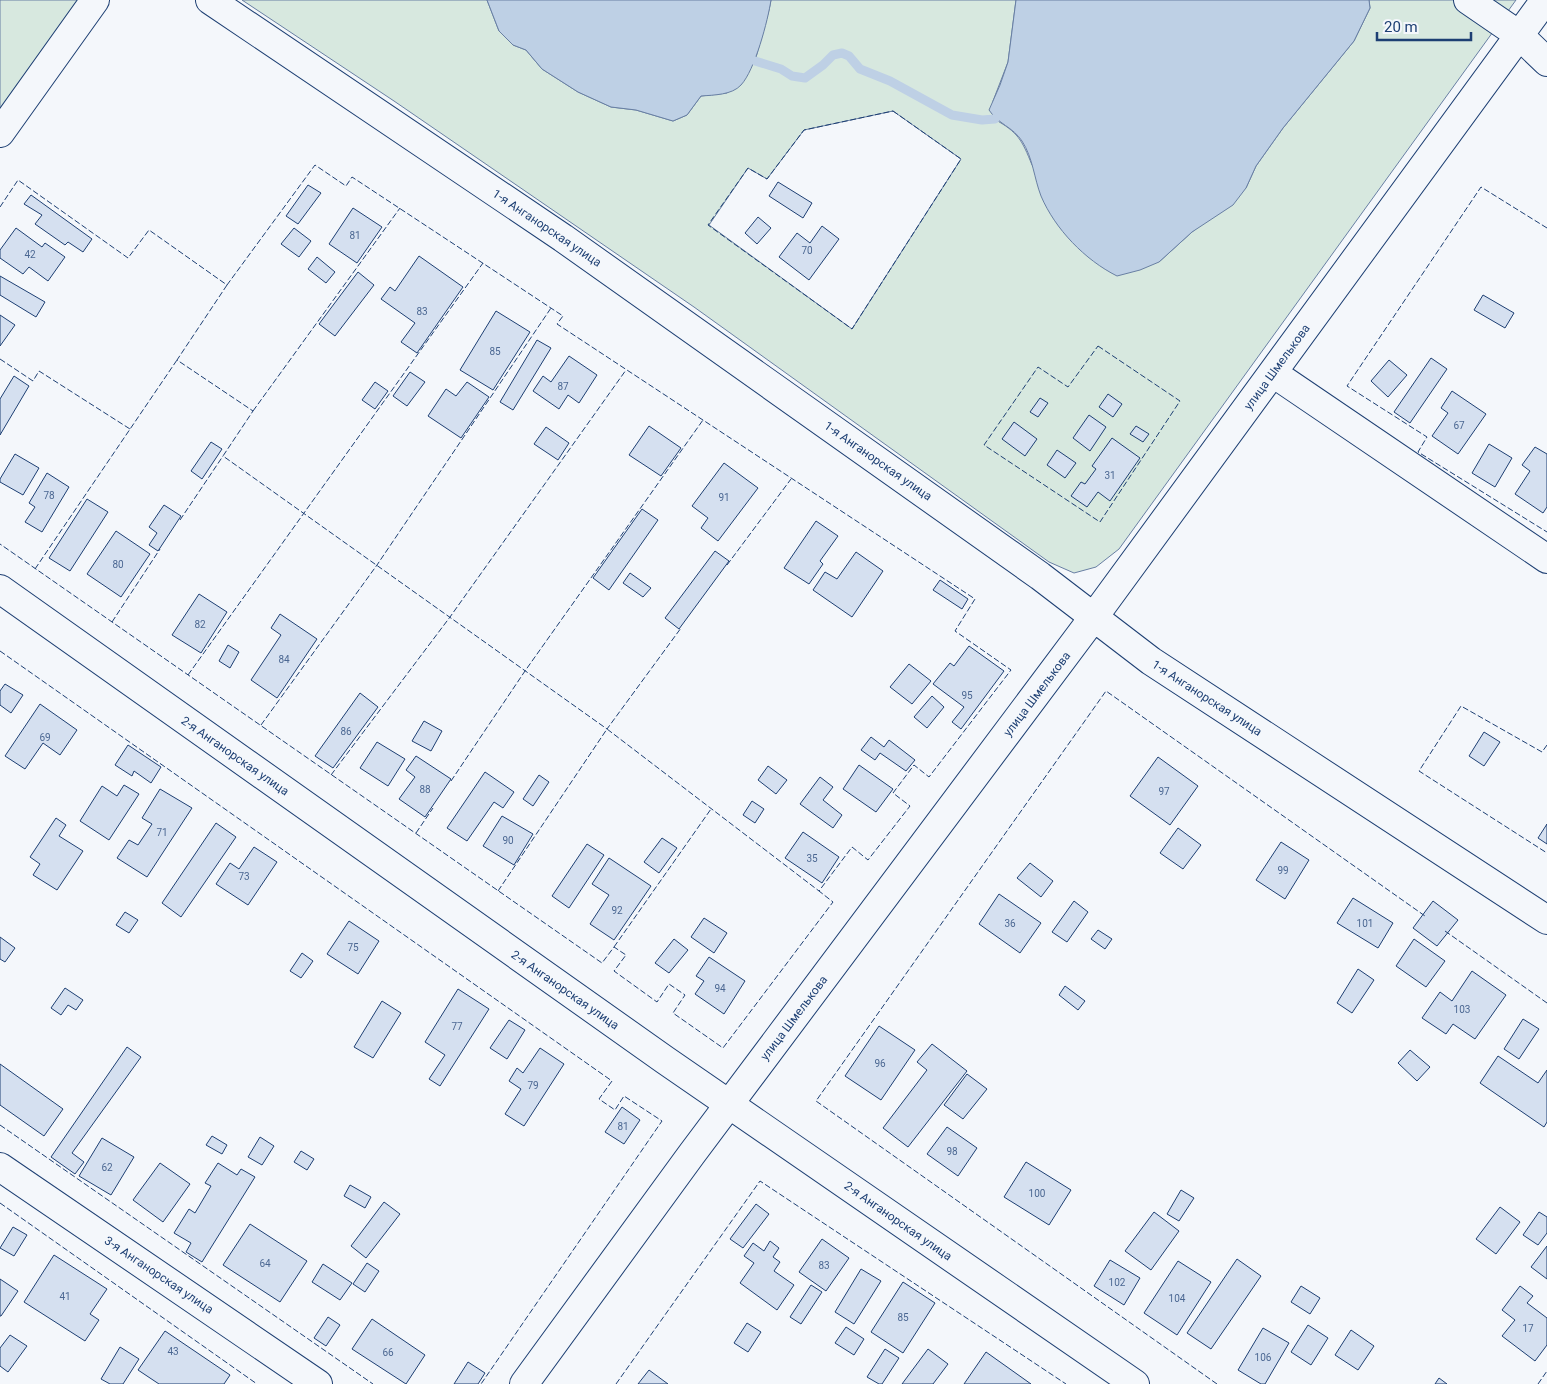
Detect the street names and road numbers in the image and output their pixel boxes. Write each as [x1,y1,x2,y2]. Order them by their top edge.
street label: 1-я Анганорская улица [490,186,604,270]
street label: улица Шмелькова [1241,321,1313,413]
street label: 1-я Анганорская улица [821,418,935,504]
street label: улица Шмелькова [1001,649,1073,739]
street label: 1-я Анганорская улица [1149,657,1265,739]
street label: 2-я Анганорская улица [178,713,292,799]
street label: 2-я Анганорская улица [508,947,622,1033]
street label: улица Шмелькова [758,973,830,1063]
street label: 2-я Анганорская улица [841,1178,955,1264]
street label: 3-я Анганорская улица [102,1233,216,1317]

